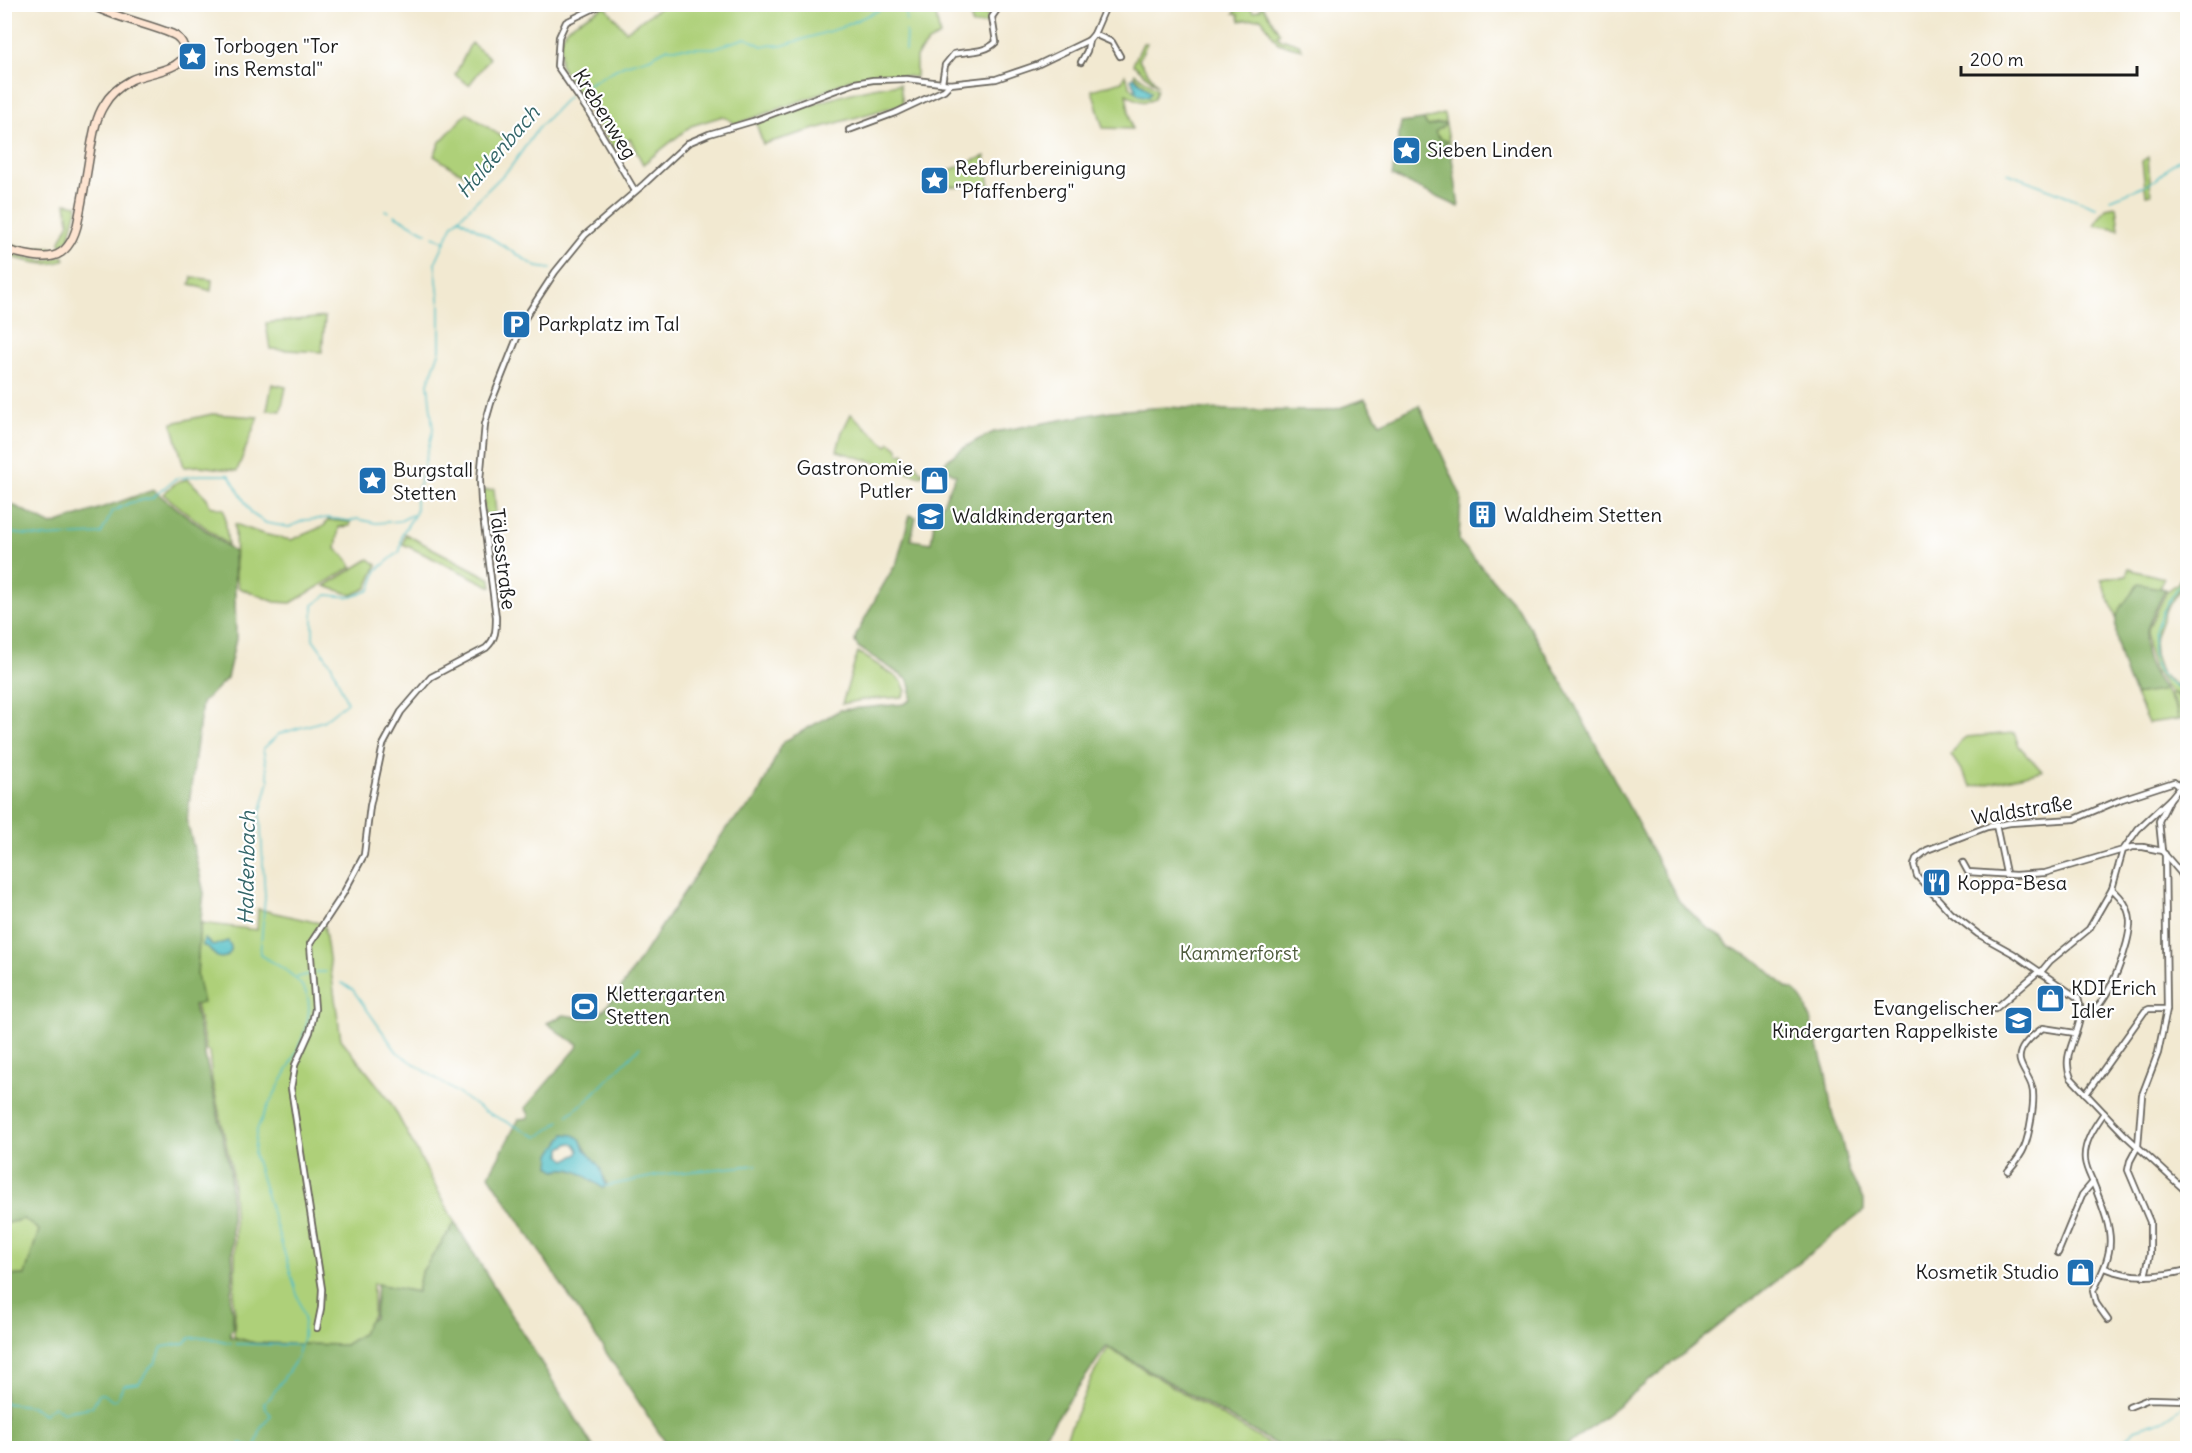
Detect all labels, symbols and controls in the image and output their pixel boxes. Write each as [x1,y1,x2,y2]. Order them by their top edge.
place label: Torbogen "Tor ins Remstal" [214,33,339,81]
scale bar [1961,39,2136,77]
place icon: Torbogen "Tor ins Remstal" [177,41,209,73]
text: 200 m [1970,48,2024,71]
street label: Krebenweg [568,64,643,163]
water label: Haldenbach [450,99,546,203]
place icon: Sieben Linden [1390,134,1422,166]
place label: Sieben Linden [1427,137,1553,162]
place label: Rebflurbereinigung "Pfaffenberg" [955,155,1126,203]
place icon: Rebflurbereinigung "Pfaffenberg" [918,164,950,196]
parking icon: Parkplatz im Tal [501,308,533,340]
place label: Parkplatz im Tal [538,311,680,336]
place label: Gastronomie Putler [796,455,913,503]
place label: Burgstall Stetten [393,457,473,505]
shop icon: Gastronomie Putler [918,464,950,496]
place icon: Burgstall Stetten [356,465,388,497]
building icon: Waldheim Stetten [1467,499,1499,531]
school or university icon: Waldkindergarten [915,500,947,532]
place label: Waldheim Stetten [1504,502,1662,527]
place label: Waldkindergarten [952,503,1113,528]
street label: Tälesstraße [485,507,522,611]
street label: Waldstraße [1970,789,2074,830]
water label: Haldenbach [232,810,261,925]
restaurant icon: Koppa-Besa [1920,867,1952,899]
place label: Koppa-Besa [1957,870,2067,895]
park label: Kammerforst [1179,940,1299,965]
place label: KDI Erich Idler [2071,975,2157,1023]
place label: Klettergarten Stetten [606,981,725,1029]
shop icon: KDI Erich Idler [2034,983,2066,1015]
sports icon: Klettergarten Stetten [569,990,601,1022]
place label: Evangelischer Kindergarten Rappelkiste [1772,995,1998,1043]
school or university icon: Evangelischer Kindergarten Rappelkiste [2003,1004,2035,1036]
shop icon: Kosmetik Studio [2064,1256,2096,1288]
place label: Kosmetik Studio [1915,1259,2059,1284]

